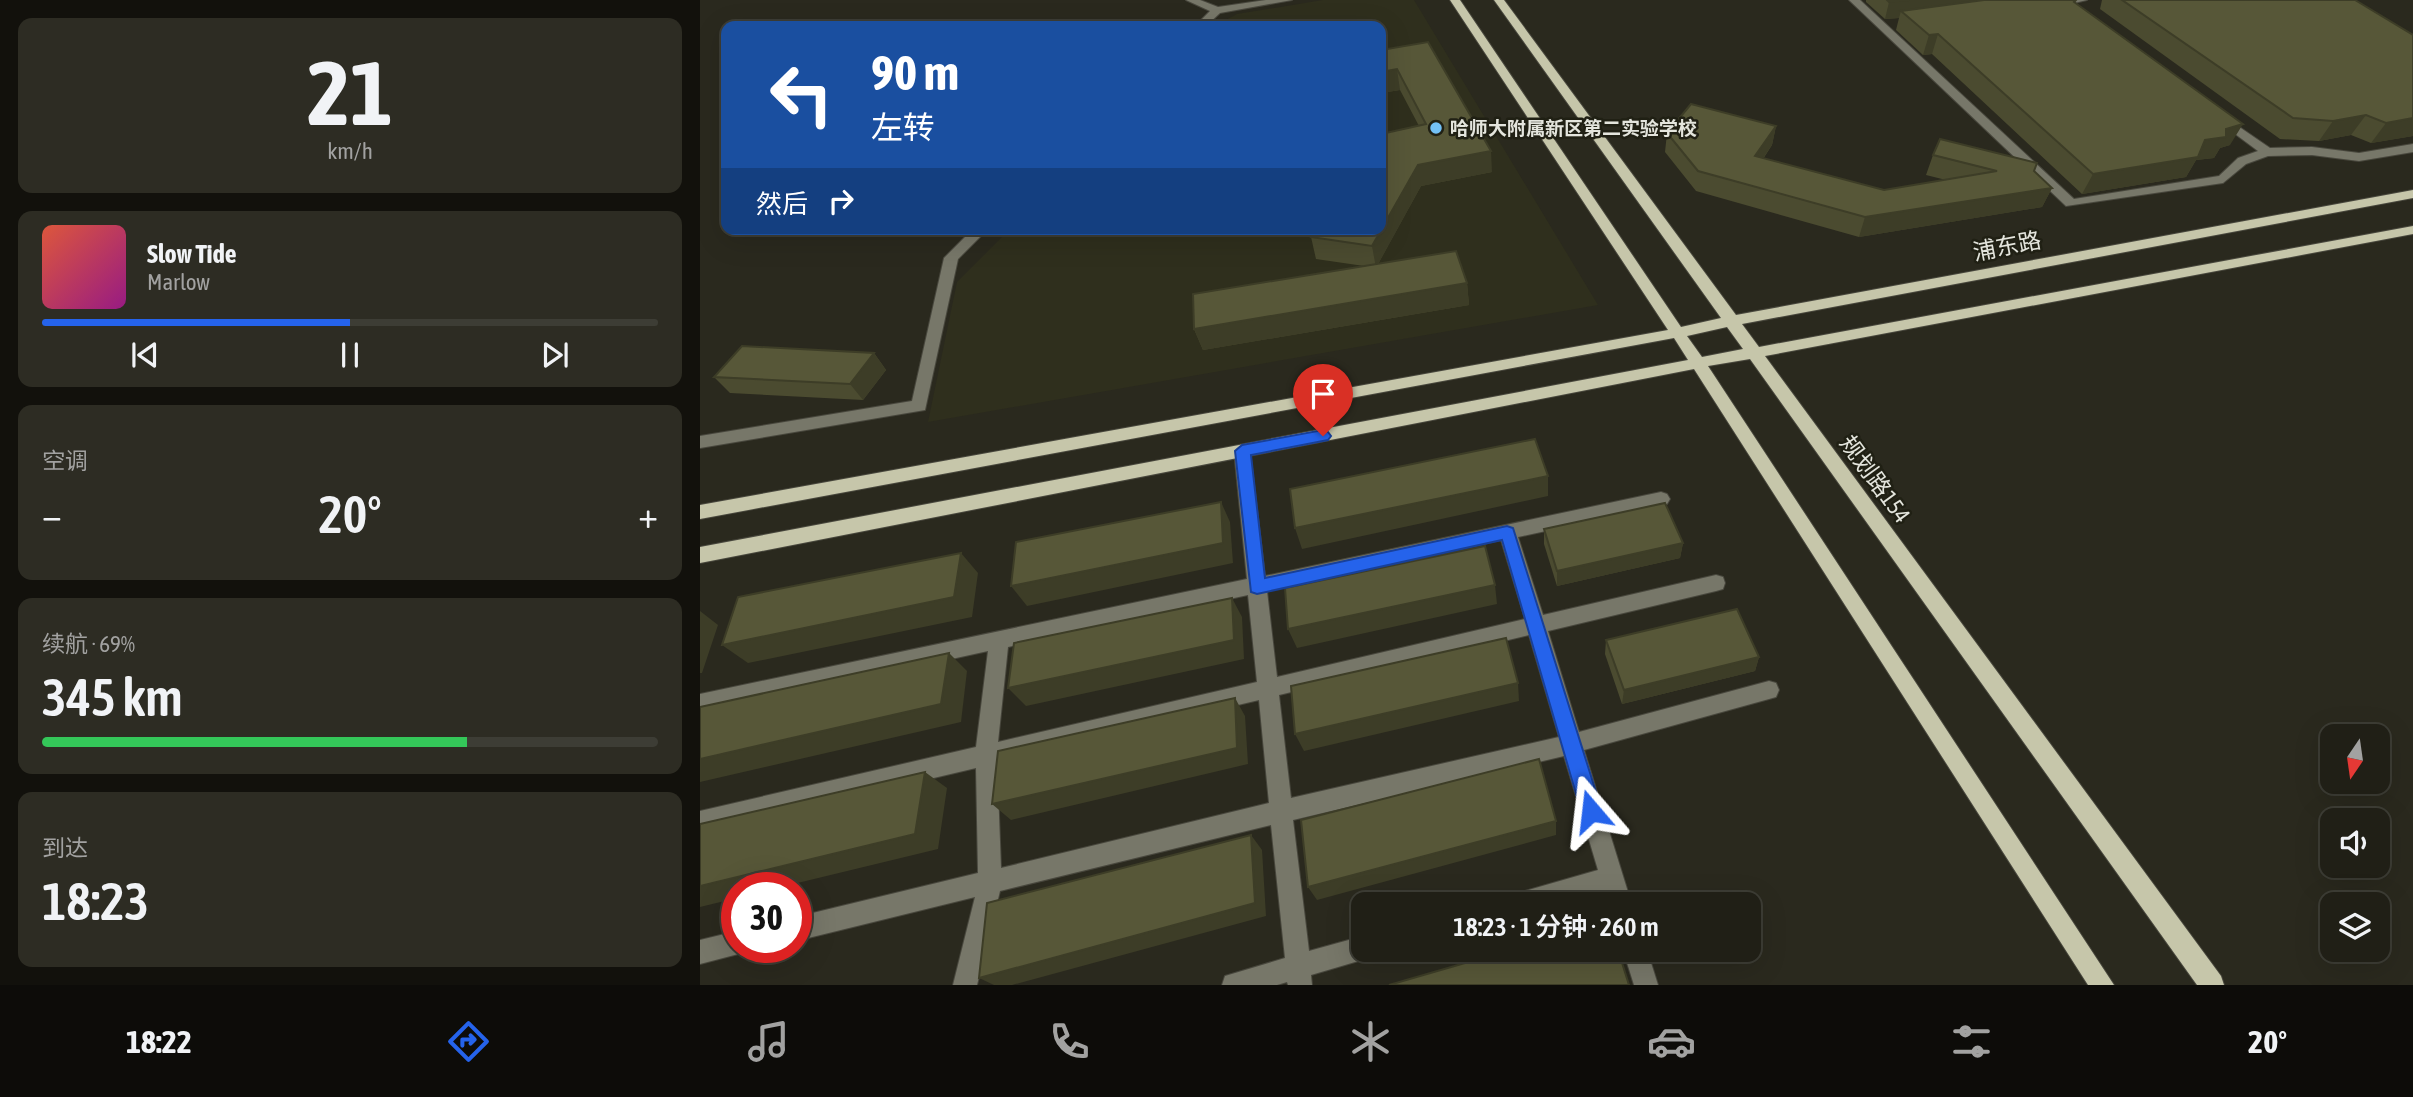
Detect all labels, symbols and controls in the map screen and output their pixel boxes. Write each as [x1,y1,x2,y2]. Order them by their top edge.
text: 21 [307,40,393,144]
text: 90 m [871,44,959,100]
icon: left [756,49,847,140]
text: 左转 [871,109,935,146]
place label: 哈师大附属新区第二实验学校 [1450,117,1697,139]
marker: 哈师大附属新区第二实验学校 [1428,120,1444,136]
text: km/h [327,138,373,164]
icon: right [822,182,860,220]
text: 然后 [756,189,808,219]
street label: 浦东路 [1971,227,2043,265]
text: Slow Tide [147,239,237,269]
text: Marlow [147,269,210,295]
icon: previous [126,336,164,374]
icon: pause [331,336,369,374]
icon: next [536,336,574,374]
pin [1293,364,1353,436]
icon: arrive [1304,375,1342,413]
street label: 规划路154 [1835,430,1915,528]
text: 空调 [42,448,88,474]
text: 20° [318,484,382,544]
text: − [42,493,62,536]
text: + [638,493,658,536]
text: 续航 · 69% [42,631,135,657]
text: 345 km [42,667,183,727]
north arrow [2320,724,2390,794]
map controls [2320,724,2390,962]
position arrow [1554,774,1628,848]
button: sound [2320,808,2390,878]
text: 到达 [42,835,88,861]
text: 18:23 [42,871,149,931]
speed limit sign: 30 [721,872,812,963]
button: layers [2320,892,2390,962]
text: 18:23 · 1 分钟 · 260 m [1453,912,1659,942]
icon: directions [444,1017,493,1066]
icon: music [744,1017,793,1066]
icon: phone [1045,1017,1094,1066]
icon: climate [1346,1017,1395,1066]
icon: car [1647,1017,1696,1066]
icon: filters [1947,1017,1996,1066]
text: 18:22 [126,1023,192,1060]
text: 20° [2248,1023,2287,1060]

